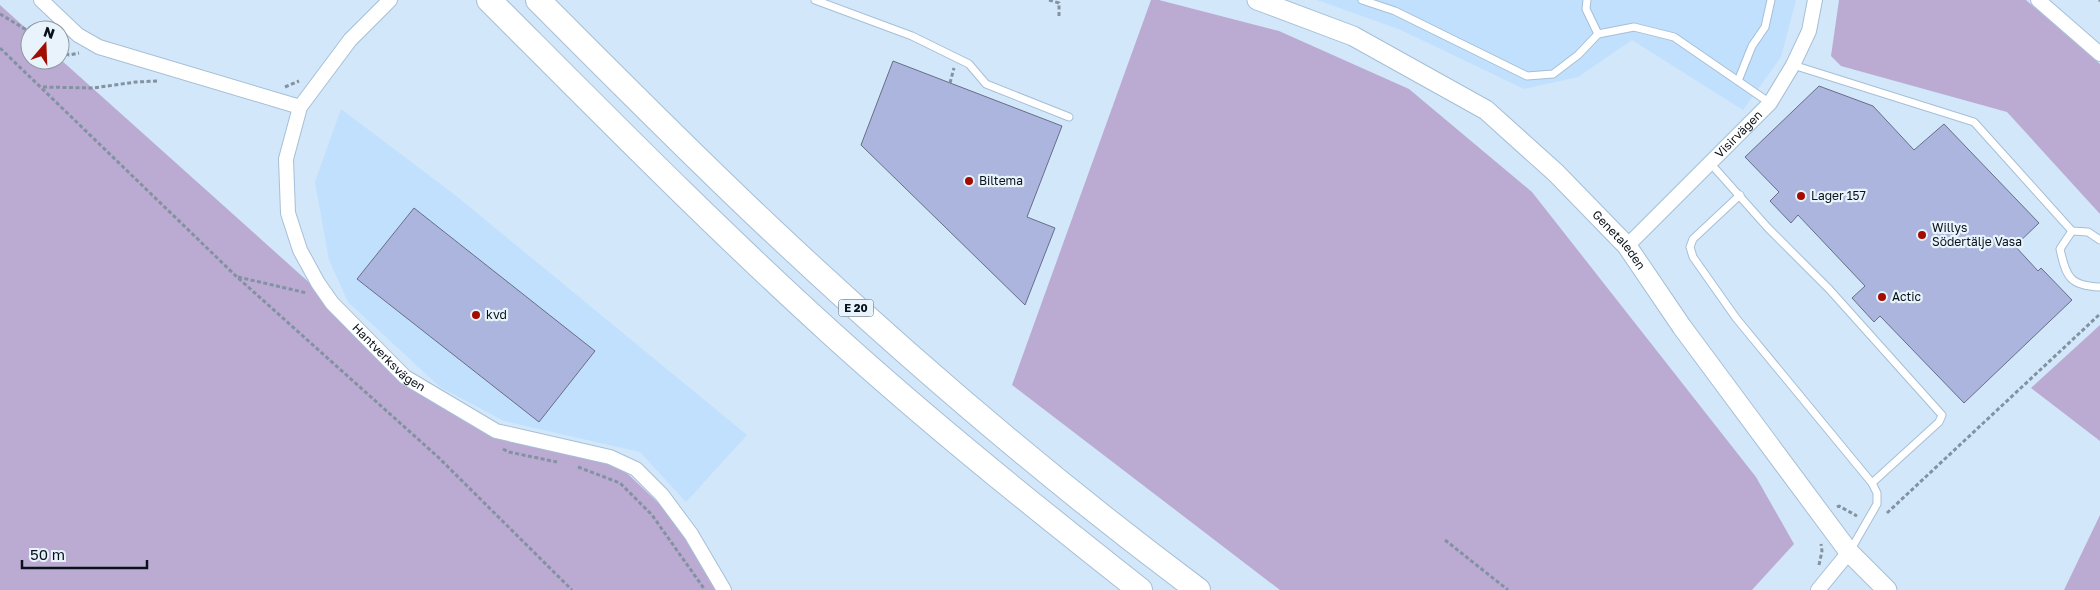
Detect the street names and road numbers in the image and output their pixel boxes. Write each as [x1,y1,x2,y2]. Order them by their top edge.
street label: Visirvägen [1712,107,1765,161]
street label: Genetaleden [1589,207,1649,272]
road number: E 20 [838,300,874,316]
street label: Hantverksvägen [349,320,428,394]

